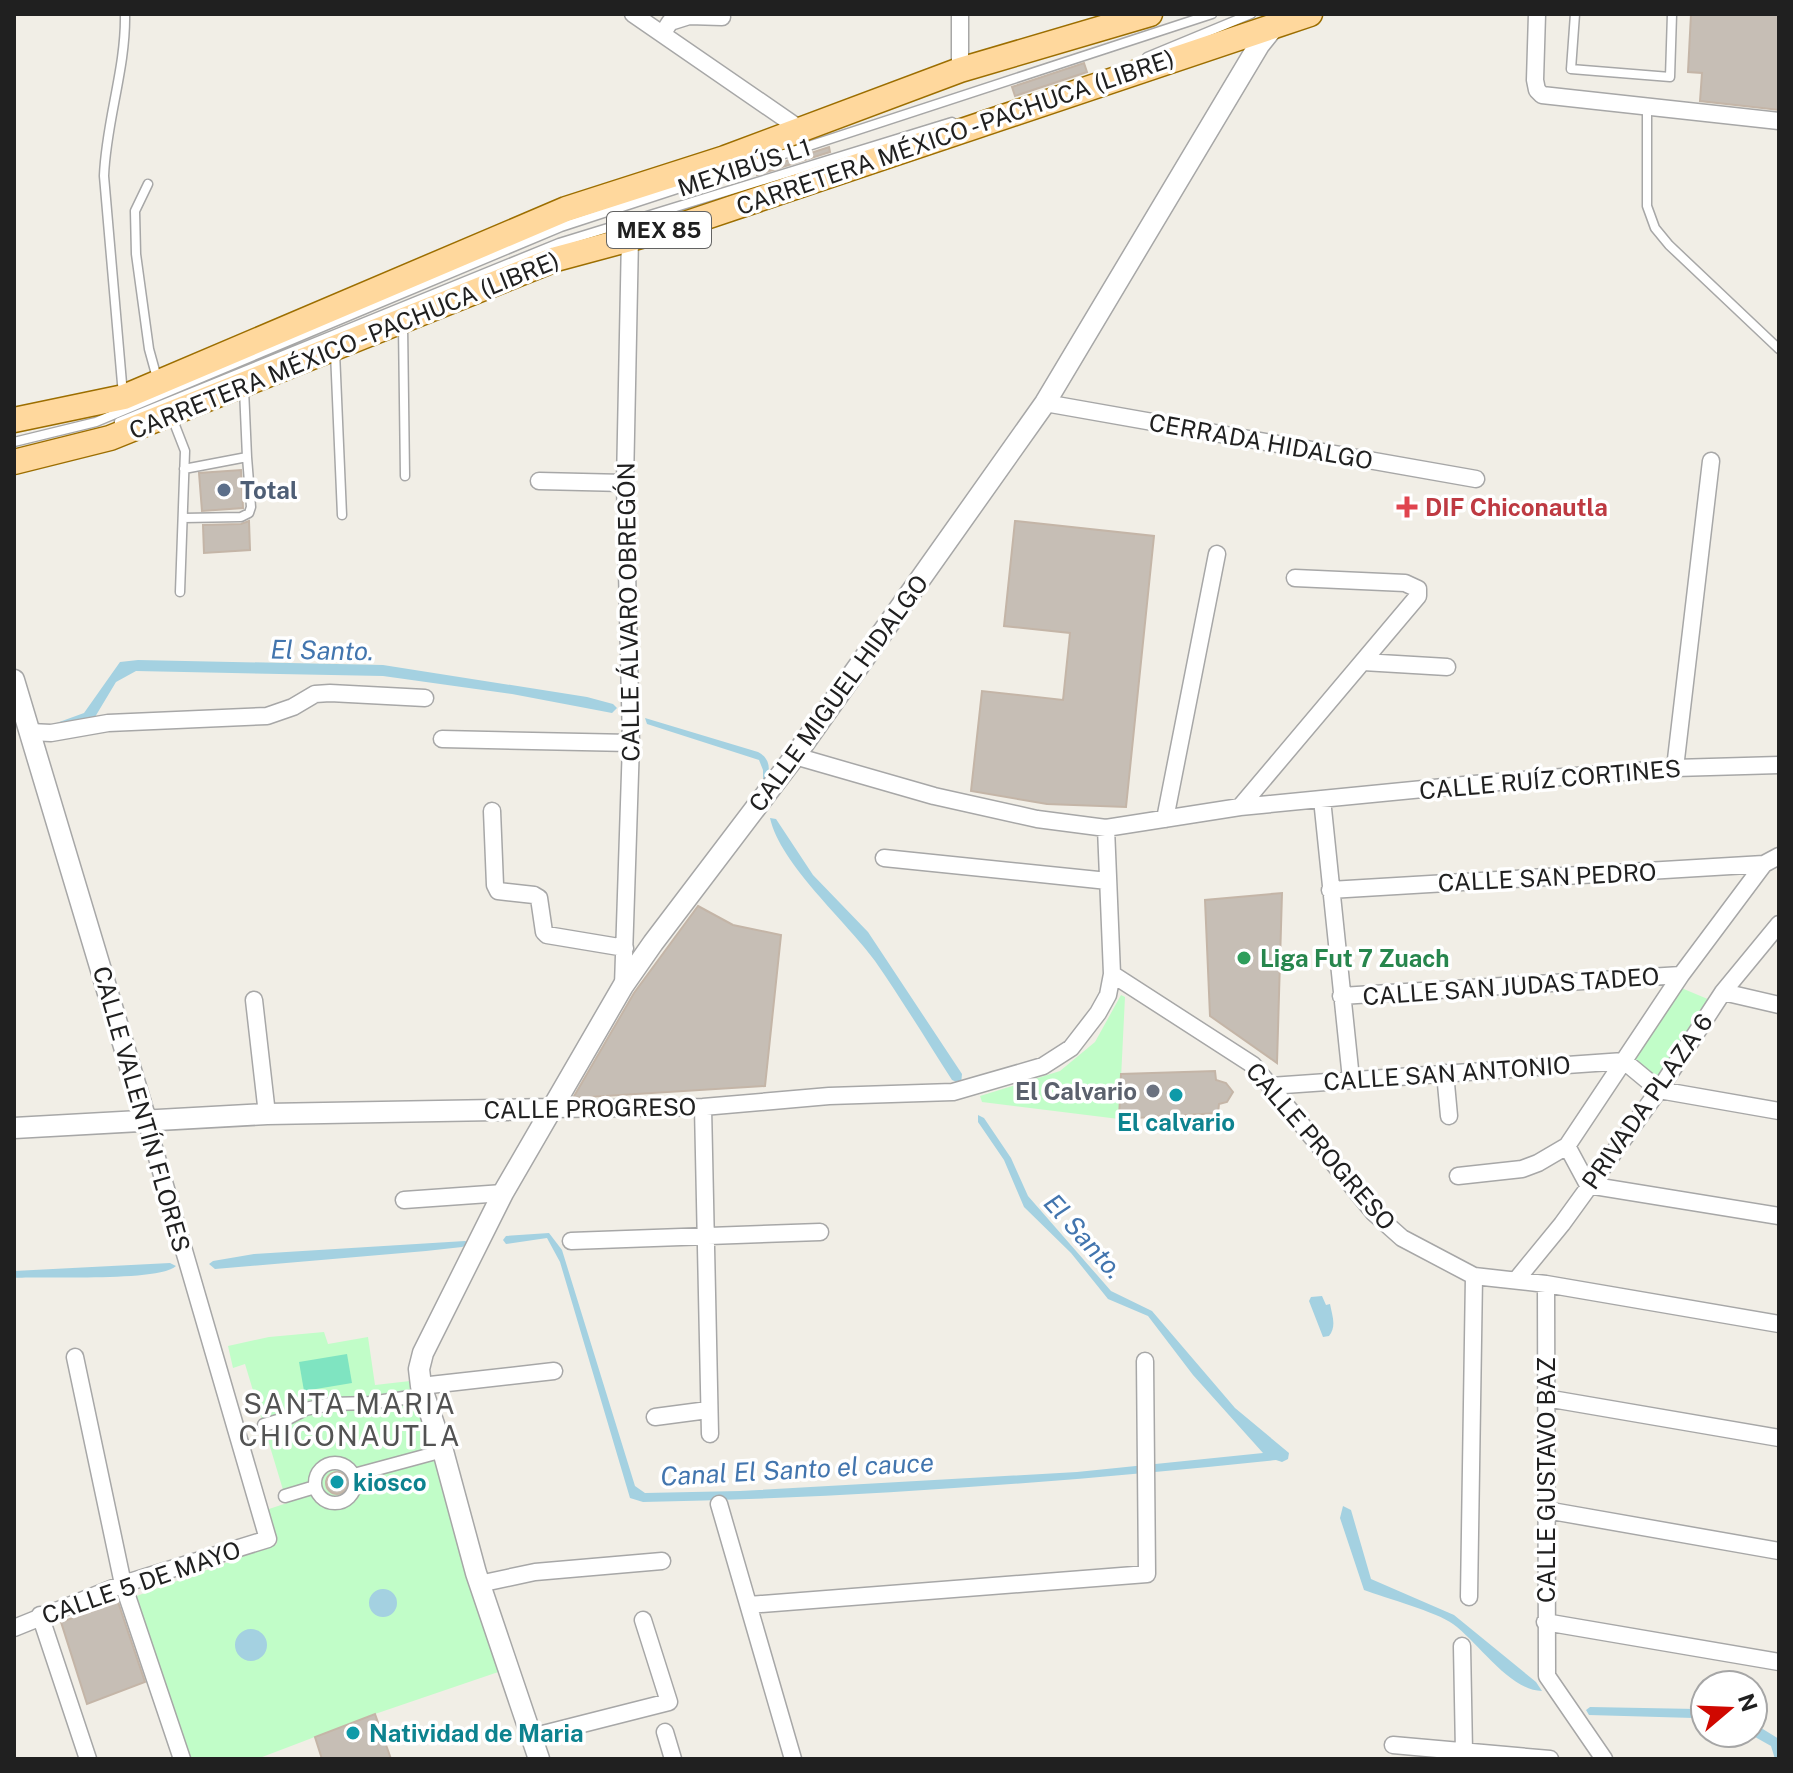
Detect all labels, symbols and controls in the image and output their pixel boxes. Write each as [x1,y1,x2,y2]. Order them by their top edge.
street label: CARRETERA MÉXICO - PACHUCA (LIBRE) [732,44,1178,220]
street label: MEXIBÚS L1 [674,132,814,202]
road number: MEX 85 [607,212,711,248]
street label: CARRETERA MÉXICO - PACHUCA (LIBRE) [125,246,563,444]
street label: CERRADA HIDALGO [1147,408,1375,474]
street label: CALLE ÁLVARO OBREGÓN [611,462,645,762]
place label: Total [240,476,298,504]
marker: Total [215,481,233,499]
place label: DIF Chiconautla [1425,493,1608,521]
marker: DIF Chiconautla [1396,496,1418,518]
street label: CALLE MIGUEL HIDALGO [743,569,933,817]
water label: El Santo. [270,634,374,666]
street label: CALLE RUÍZ CORTINES [1418,754,1682,804]
street label: CALLE SAN PEDRO [1437,857,1657,897]
place label: Liga Fut 7 Zuach [1260,944,1450,972]
marker: Liga Fut 7 Zuach [1235,949,1253,967]
street label: CALLE SAN JUDAS TADEO [1362,962,1660,1010]
street label: CALLE VALENTÍN FLORES [88,963,196,1255]
street label: PRIVADA PLAZA 6 [1576,1008,1718,1194]
street label: CALLE SAN ANTONIO [1322,1050,1572,1096]
street label: CALLE PROGRESO [1241,1057,1401,1235]
place label: El Calvario [1015,1077,1137,1105]
marker: El Calvario [1144,1082,1162,1100]
marker: El calvario [1167,1086,1185,1104]
street label: CALLE PROGRESO [483,1092,697,1124]
place label: El calvario [1117,1108,1235,1136]
water label: El Santo. [1038,1187,1130,1285]
street label: CALLE GUSTAVO BAZ [1532,1357,1560,1603]
district label: SANTA MARIA CHICONAUTLA [238,1387,462,1452]
water label: Canal El Santo el cauce [659,1446,935,1492]
place label: kiosco [353,1468,427,1496]
marker: kiosco [328,1473,346,1491]
street label: CALLE 5 DE MAYO [38,1535,244,1629]
north arrow [1689,1669,1769,1749]
text: N [1733,1690,1763,1715]
place label: Natividad de Maria [369,1719,584,1747]
marker: Natividad de Maria [344,1724,362,1742]

